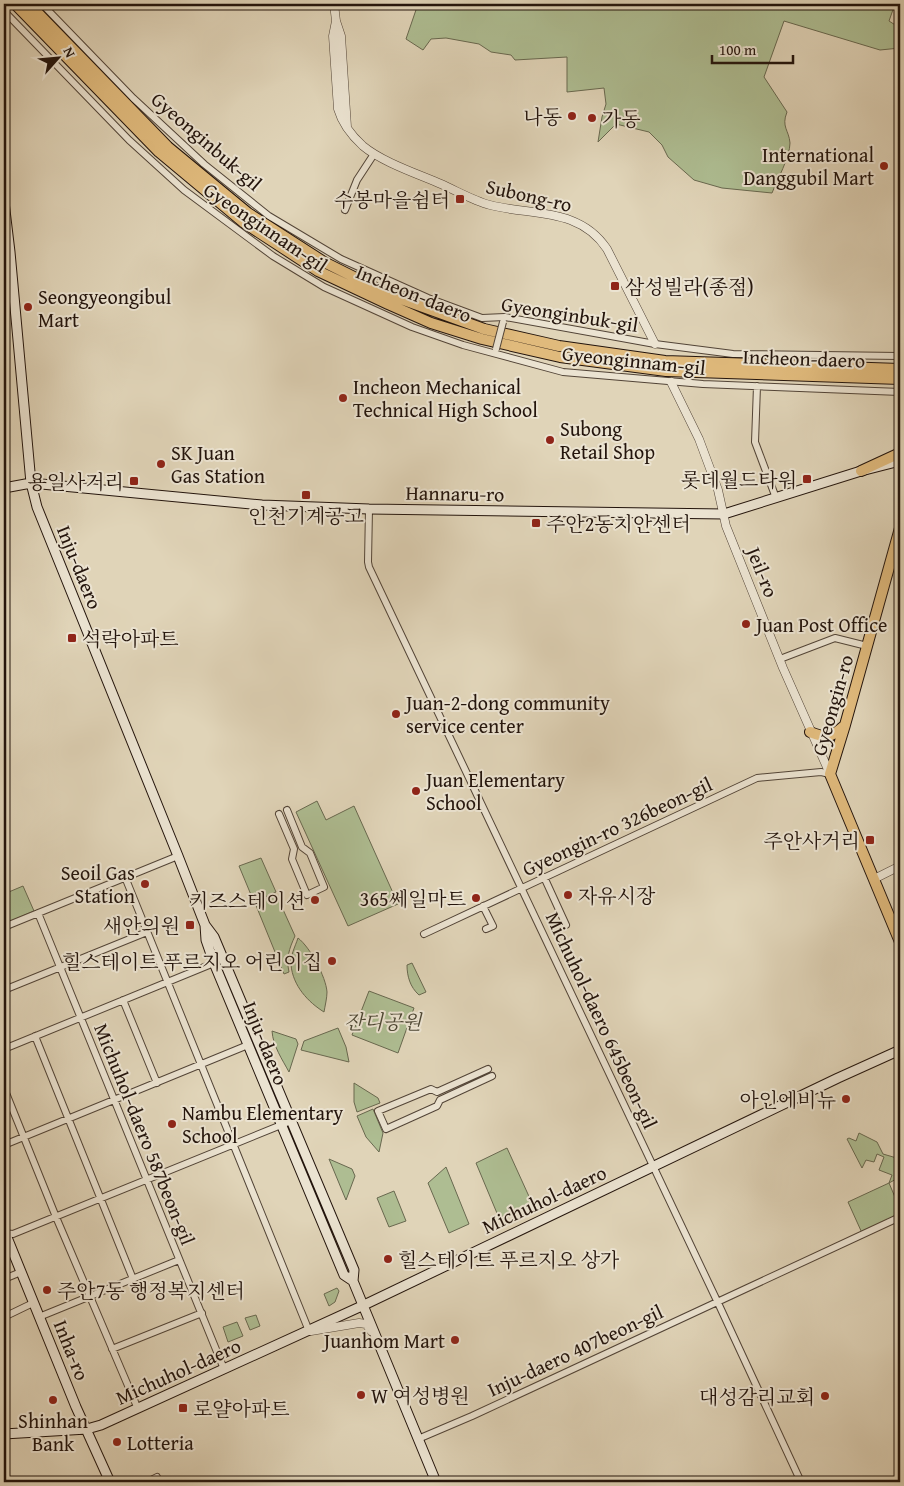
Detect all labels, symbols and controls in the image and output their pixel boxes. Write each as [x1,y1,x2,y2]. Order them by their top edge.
north arrow [32,32,82,82]
scale bar [712,32,793,64]
text: 100 m [719,39,757,60]
text: N [59,43,81,61]
street label: Gyeonginbuk-gil [145,85,269,198]
place label: 나동 [523,102,562,131]
place label: 가동 [602,104,641,133]
marker: 나동 [566,110,578,122]
marker: 가동 [586,112,598,124]
place label: International Danggubil Mart [743,140,874,192]
marker: International Danggubil Mart [878,160,890,172]
street label: Subong-ro [483,171,575,219]
street label: Gyeonginnam-gil [198,175,334,280]
place label: 수봉마을쉼터 [334,185,450,214]
marker: 수봉마을쉼터 [454,193,466,205]
street label: Incheon-daero [352,257,476,329]
place label: 삼성빌라(종점) [625,272,754,301]
marker: 삼성빌라(종점) [609,280,621,292]
place label: Seongyeongibul Mart [38,282,172,334]
street label: Gyeonginbuk-gil [499,289,641,339]
marker: Seongyeongibul Mart [22,301,34,313]
street label: Gyeonginnam-gil [561,338,708,382]
street label: Incheon-daero [742,341,866,375]
place label: Incheon Mechanical Technical High School [353,372,538,424]
marker: Incheon Mechanical Technical High School [337,392,349,404]
place label: Subong Retail Shop [560,414,655,466]
marker: Subong Retail Shop [544,434,556,446]
place label: SK Juan Gas Station [171,438,265,490]
marker: SK Juan Gas Station [155,458,167,470]
place label: 롯데월드타워 [681,465,797,494]
place label: 용일사거리 [27,467,124,496]
marker: 롯데월드타워 [801,473,813,485]
marker: 용일사거리 [128,475,140,487]
street label: Hannaru-ro [405,478,505,508]
marker: 인천기계공고 [300,489,312,501]
place label: 인천기계공고 [248,501,364,530]
place label: 주안2동치안센터 [546,509,691,538]
marker: 주안2동치안센터 [530,517,542,529]
street label: Inju-daero [50,521,110,613]
street label: Jeil-ro [739,540,786,602]
place label: Juan Post Office [753,610,887,639]
marker: Juan Post Office [740,618,752,630]
place label: 석락아파트 [82,624,179,653]
marker: 석락아파트 [66,632,78,644]
street label: Gyeongin-ro [804,651,860,759]
place label: Juan-2-dong community service center [403,688,610,740]
marker: Juan-2-dong community service center [390,708,402,720]
place label: Juan Elementary School [423,765,565,817]
street label: Gyeongin-ro 326beon-gil [517,769,717,883]
marker: Juan Elementary School [410,785,422,797]
place label: 주안사거리 [763,826,860,855]
marker: 주안사거리 [864,834,876,846]
place label: Seoil Gas Station [61,858,135,910]
marker: Seoil Gas Station [139,878,151,890]
place label: 자유시장 [578,881,656,910]
place label: 365쎄일마트 [360,884,466,913]
place label: 키즈스테이션 [189,886,305,915]
marker: 자유시장 [562,889,574,901]
marker: 365쎄일마트 [470,892,482,904]
marker: 키즈스테이션 [309,894,321,906]
street label: Michuhol-daero 645beon-gil [539,907,665,1134]
place label: 새안의원 [103,911,180,940]
marker: 새안의원 [184,919,196,931]
place label: 힐스테이트 푸르지오 어린이집 [62,947,322,976]
marker: 힐스테이트 푸르지오 어린이집 [326,955,338,967]
street label: Inju-daero [236,997,296,1089]
park label: 잔디공원 [344,1007,423,1036]
street label: Michuhol-daero 587beon-gil [87,1019,203,1250]
place label: 아인에비뉴 [739,1085,836,1114]
marker: 아인에비뉴 [840,1093,852,1105]
place label: Nambu Elementary School [182,1098,343,1150]
marker: Nambu Elementary School [166,1118,178,1130]
street label: Michuhol-daero [477,1158,611,1240]
place label: 힐스테이트 푸르지오 상가 [398,1245,620,1274]
marker: 힐스테이트 푸르지오 상가 [382,1253,394,1265]
place label: 주안7동 행정복지센터 [57,1276,245,1305]
marker: 주안7동 행정복지센터 [41,1284,53,1296]
street label: Inju-daero 407beon-gil [482,1296,668,1403]
street label: Inha-ro [47,1315,97,1385]
place label: Juanhom Mart [321,1326,445,1355]
street label: Michuhol-daero [111,1330,245,1412]
marker: Juanhom Mart [449,1334,461,1346]
place label: W 여성병원 [371,1381,470,1410]
place label: 대성감리교회 [699,1382,815,1411]
marker: W 여성병원 [355,1389,367,1401]
marker: 대성감리교회 [819,1390,831,1402]
marker: Shinhan Bank [47,1394,59,1406]
place label: 로얄아파트 [193,1394,290,1423]
marker: 로얄아파트 [177,1402,189,1414]
place label: Shinhan Bank [18,1406,88,1458]
place label: Lotteria [127,1428,194,1457]
marker: Lotteria [111,1436,123,1448]

